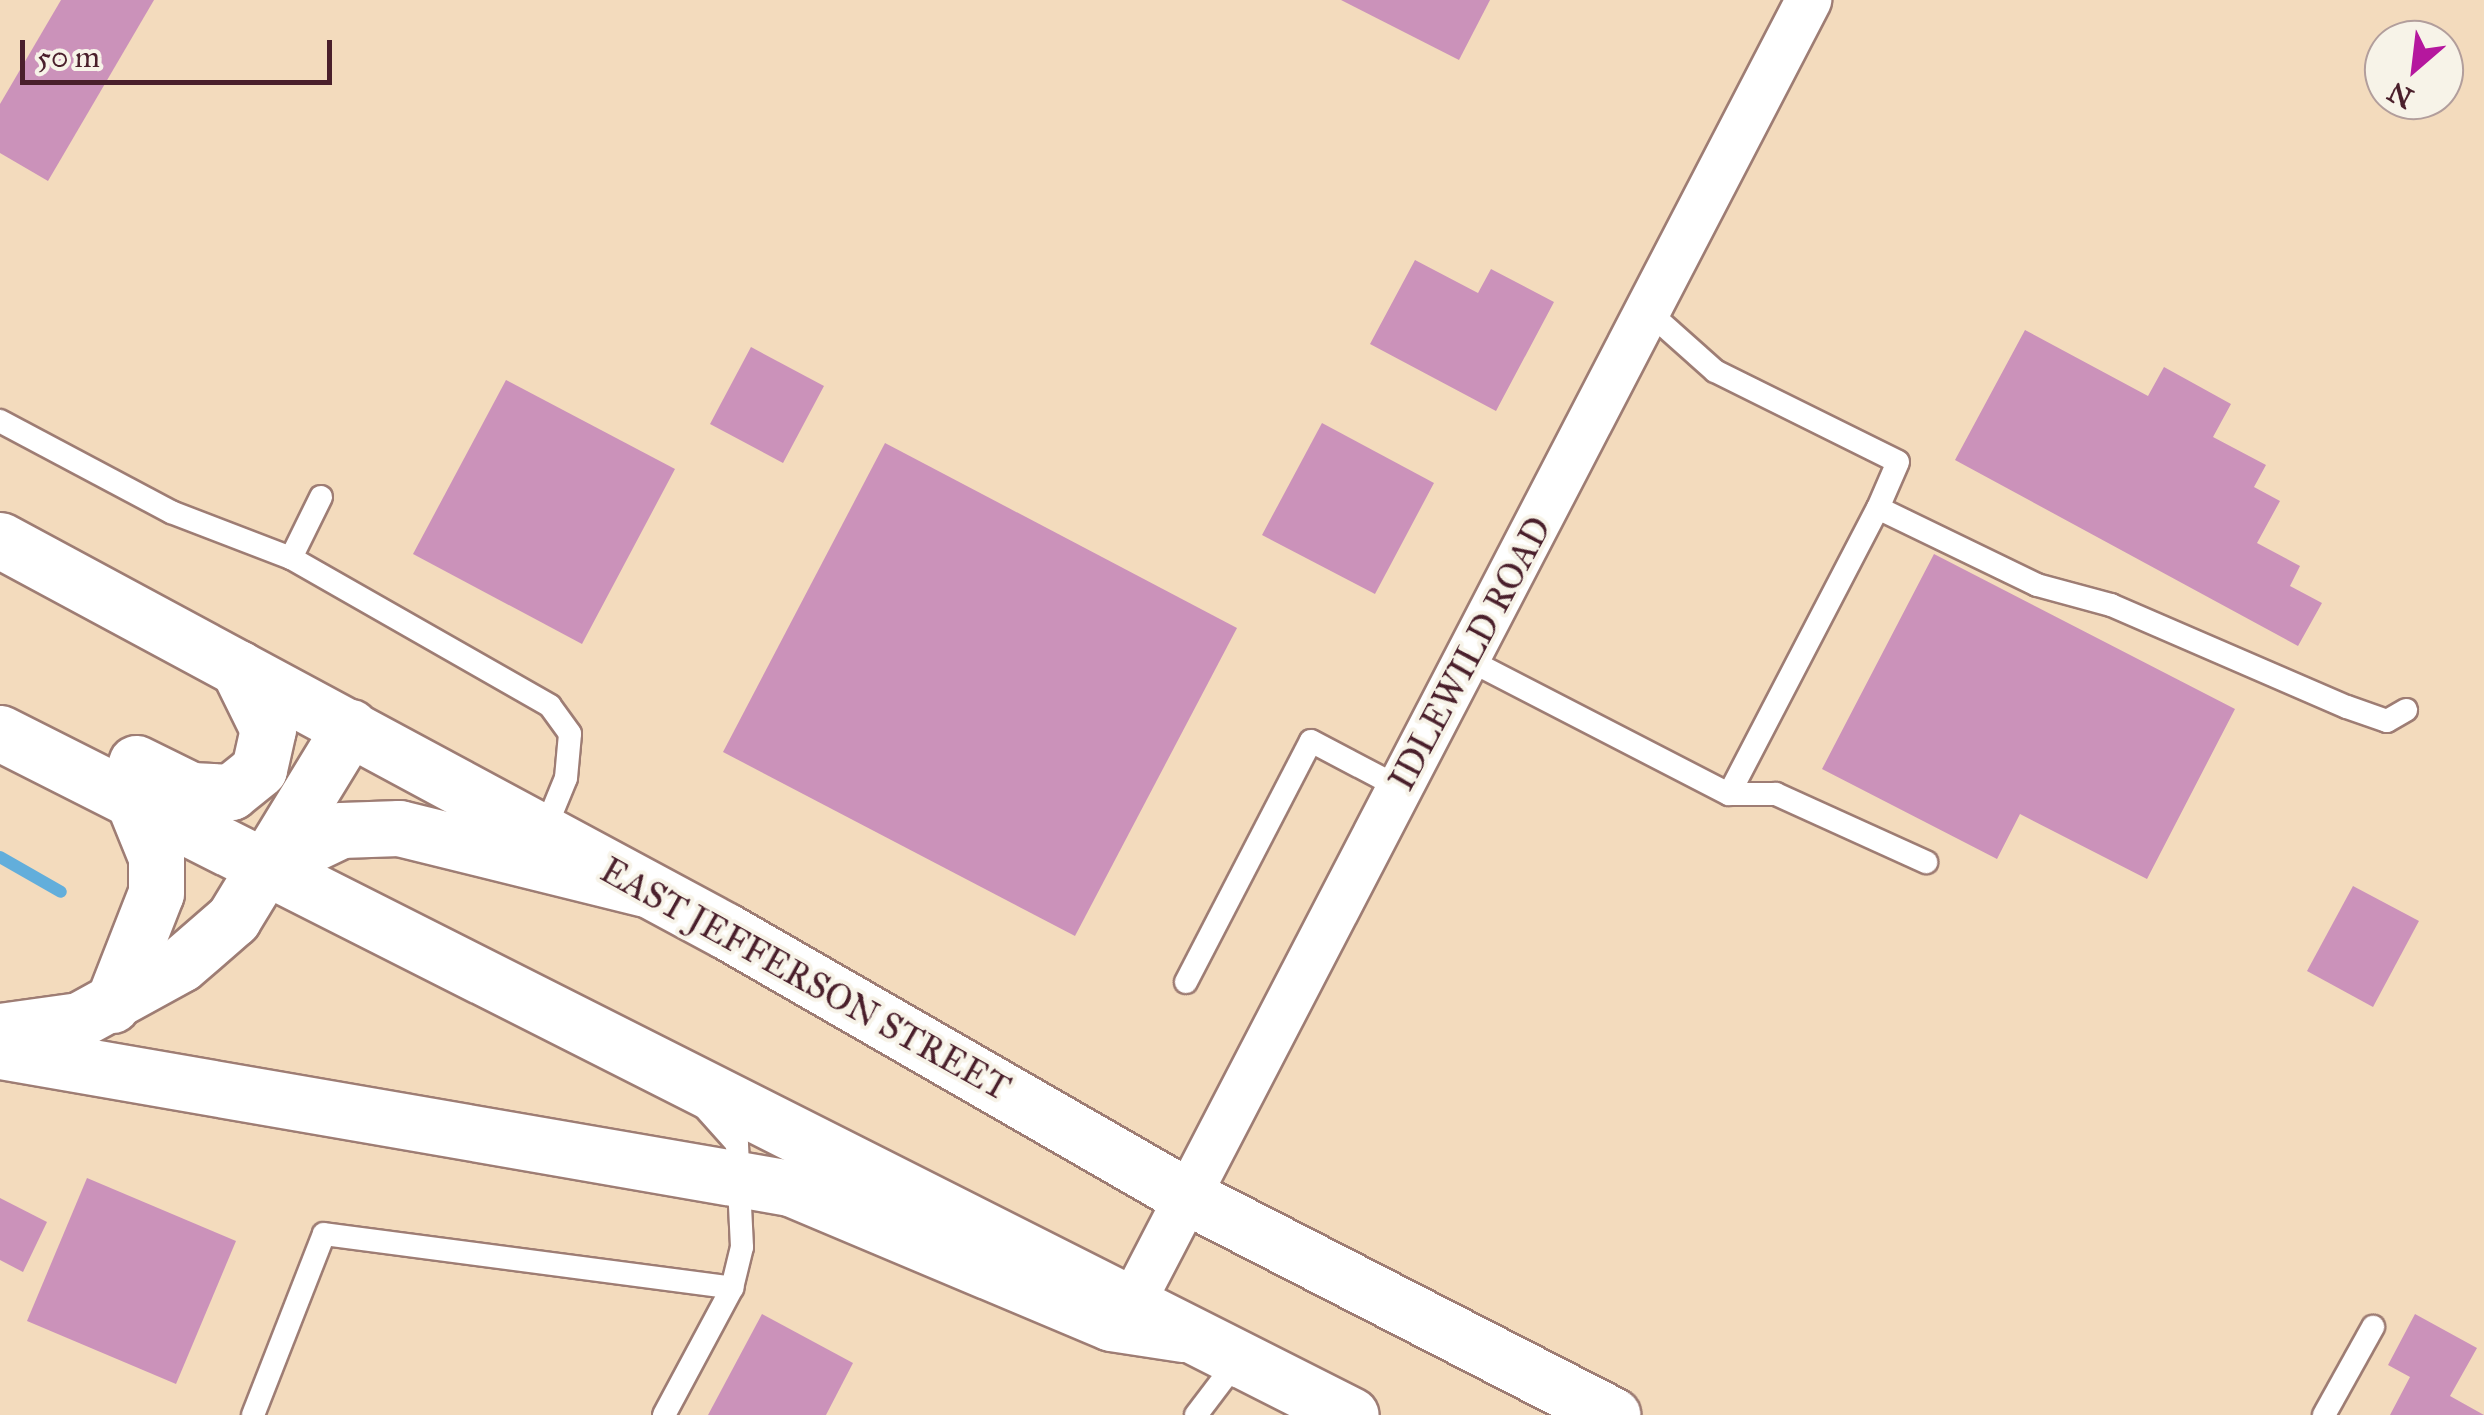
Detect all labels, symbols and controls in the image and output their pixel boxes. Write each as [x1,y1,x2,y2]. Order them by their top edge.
scale bar [25,20,338,82]
north arrow [2364,20,2464,120]
text: 50 m [37,39,100,75]
text: N [2382,74,2419,116]
street label: IDLEWILD ROAD [1381,510,1561,798]
street label: EAST JEFFERSON STREET [593,850,1017,1110]

